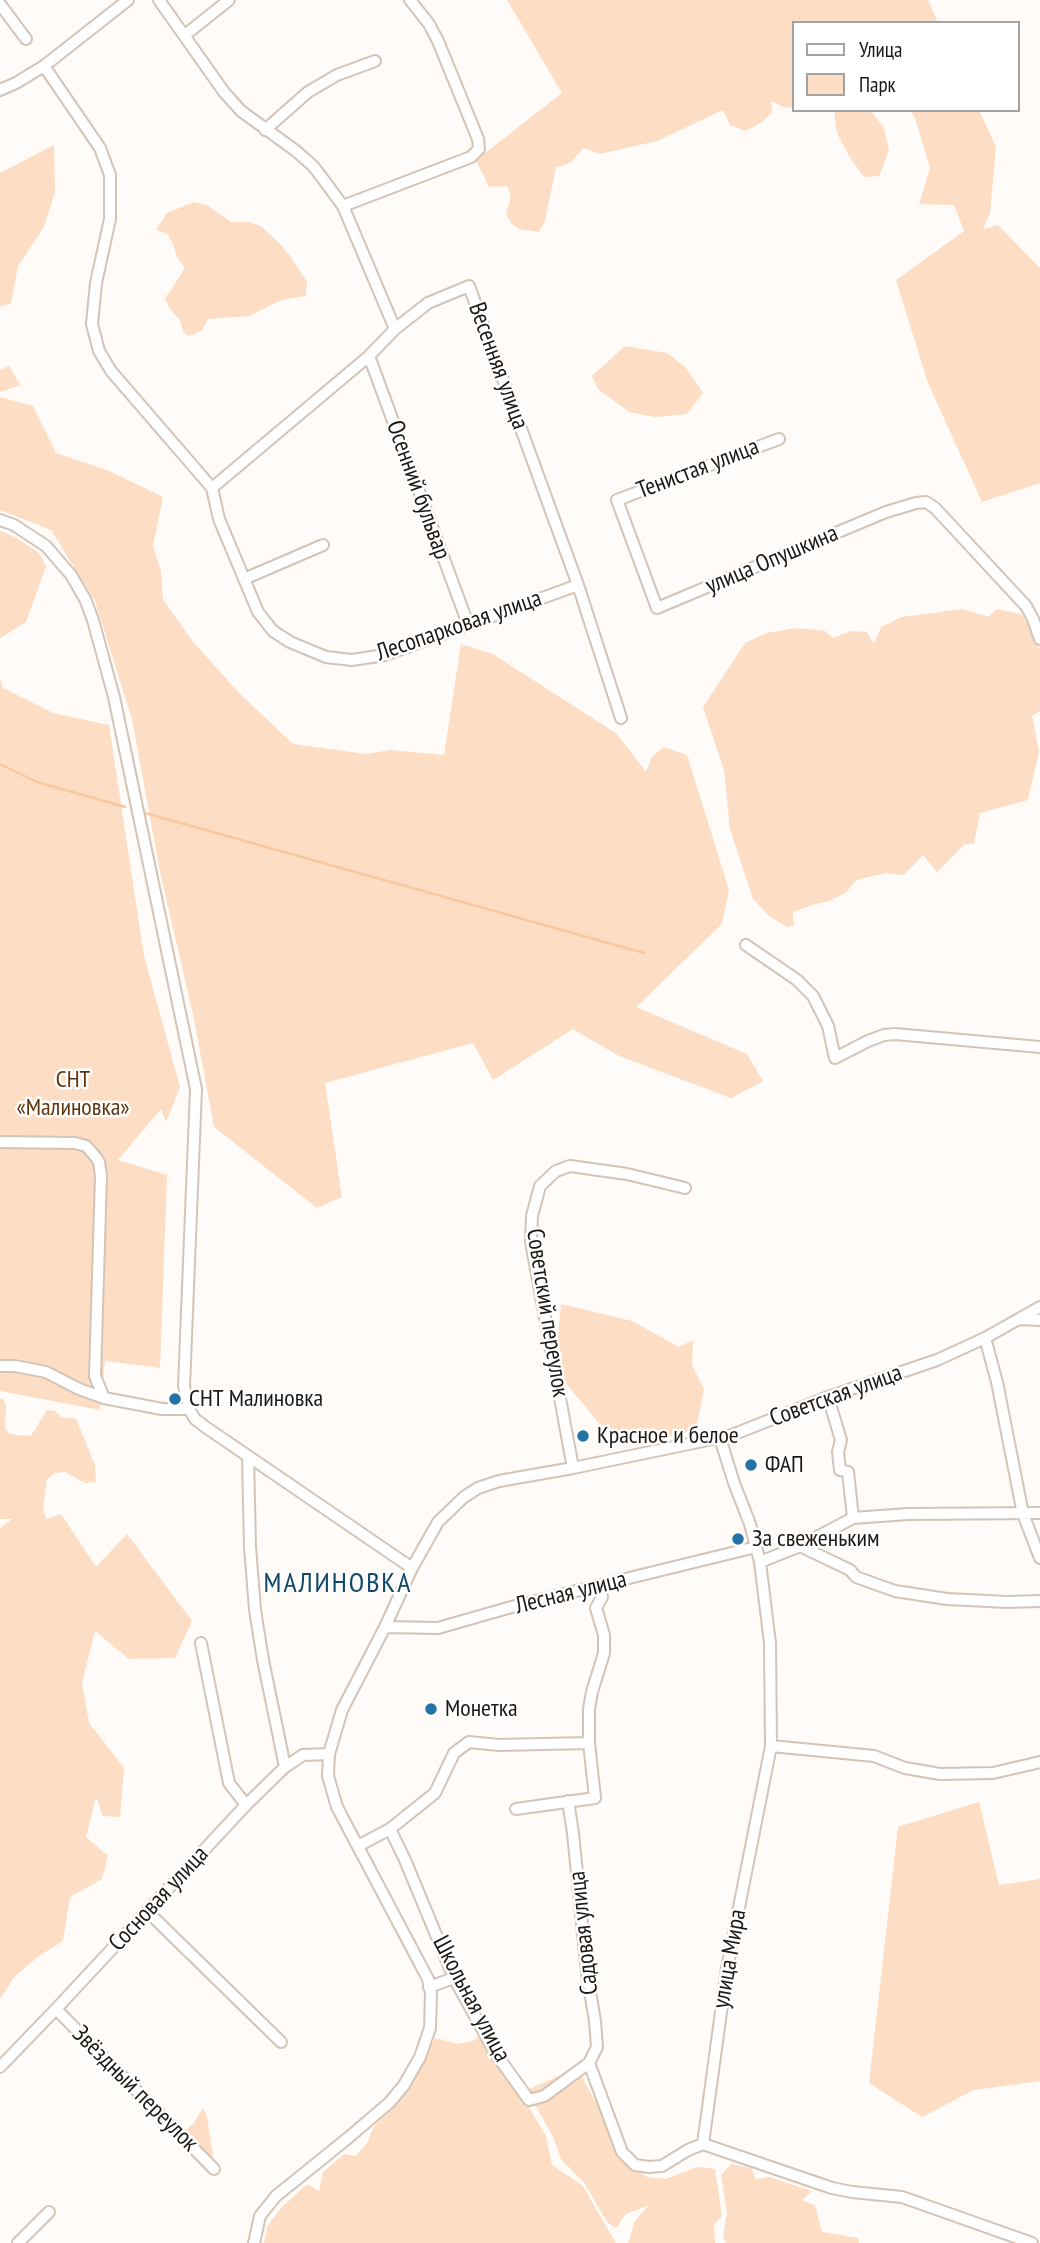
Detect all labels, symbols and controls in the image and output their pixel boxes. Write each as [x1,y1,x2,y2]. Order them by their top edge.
legend [792,21,1019,112]
text: Улица [859,36,902,63]
text: Парк [859,71,896,98]
street label: Весенняя улица [462,299,534,433]
street label: Осенний бульвар [380,417,456,563]
street label: Тенистая улица [633,433,763,505]
street label: улица Опушкина [702,519,842,601]
street label: Лесопарковая улица [373,584,545,668]
park label: СНТ «Малиновка» [16,1066,130,1122]
street label: Советский переулок [519,1227,575,1399]
street label: Советская улица [766,1359,906,1433]
place label: СНТ Малиновка [189,1385,323,1413]
marker: СНТ Малиновка [167,1391,183,1407]
place label: Красное и белое [597,1422,739,1450]
marker: Красное и белое [575,1428,591,1444]
place label: ФАП [765,1451,804,1479]
marker: ФАП [743,1457,759,1473]
place label: За свеженьким [752,1525,880,1553]
marker: За свеженьким [730,1531,746,1547]
street label: Лесная улица [512,1565,630,1621]
district label: МАЛИНОВКА [265,1567,411,1601]
place label: Монетка [445,1695,518,1723]
marker: Монетка [423,1701,439,1717]
street label: Сосновая улица [103,1841,215,1957]
street label: Садовая улица [563,1870,605,1996]
street label: улица Мира [707,1907,753,2011]
street label: Школьная улица [426,1931,516,2067]
street label: Звёздный переулок [66,2020,204,2158]

